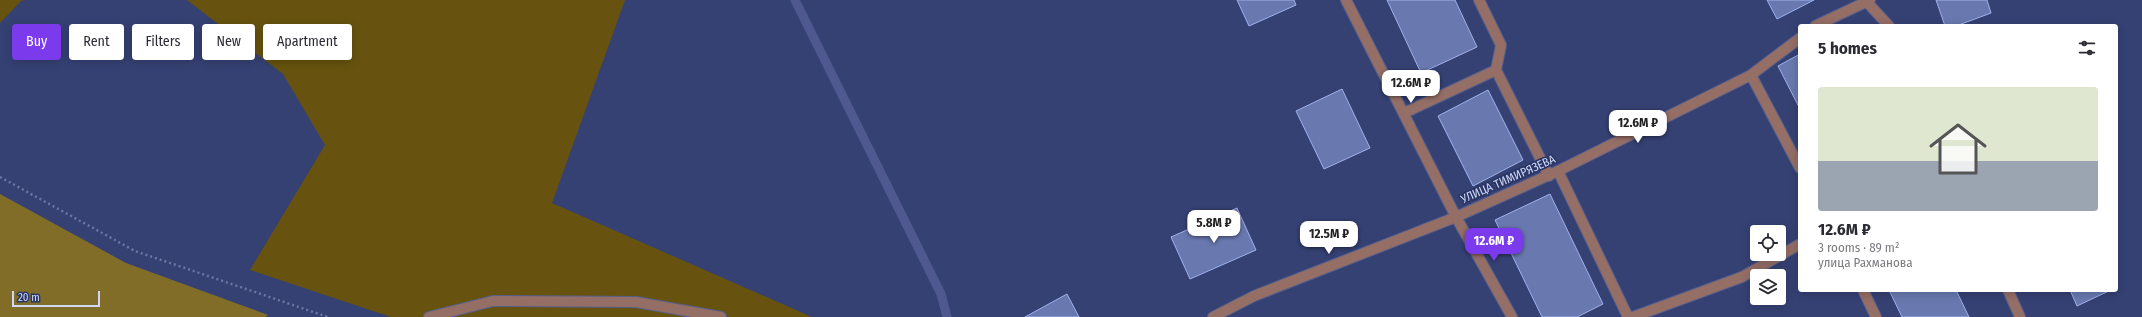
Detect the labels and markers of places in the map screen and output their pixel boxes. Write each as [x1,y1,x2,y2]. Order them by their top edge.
pin: 12.6M ₽ [1374,70,1448,104]
pin: 12.6M ₽ [1601,110,1675,144]
pin: 5.8M ₽ [1181,210,1247,244]
pin: 12.5M ₽ [1292,221,1366,255]
pin: 12.6M ₽ [1457,228,1531,262]

